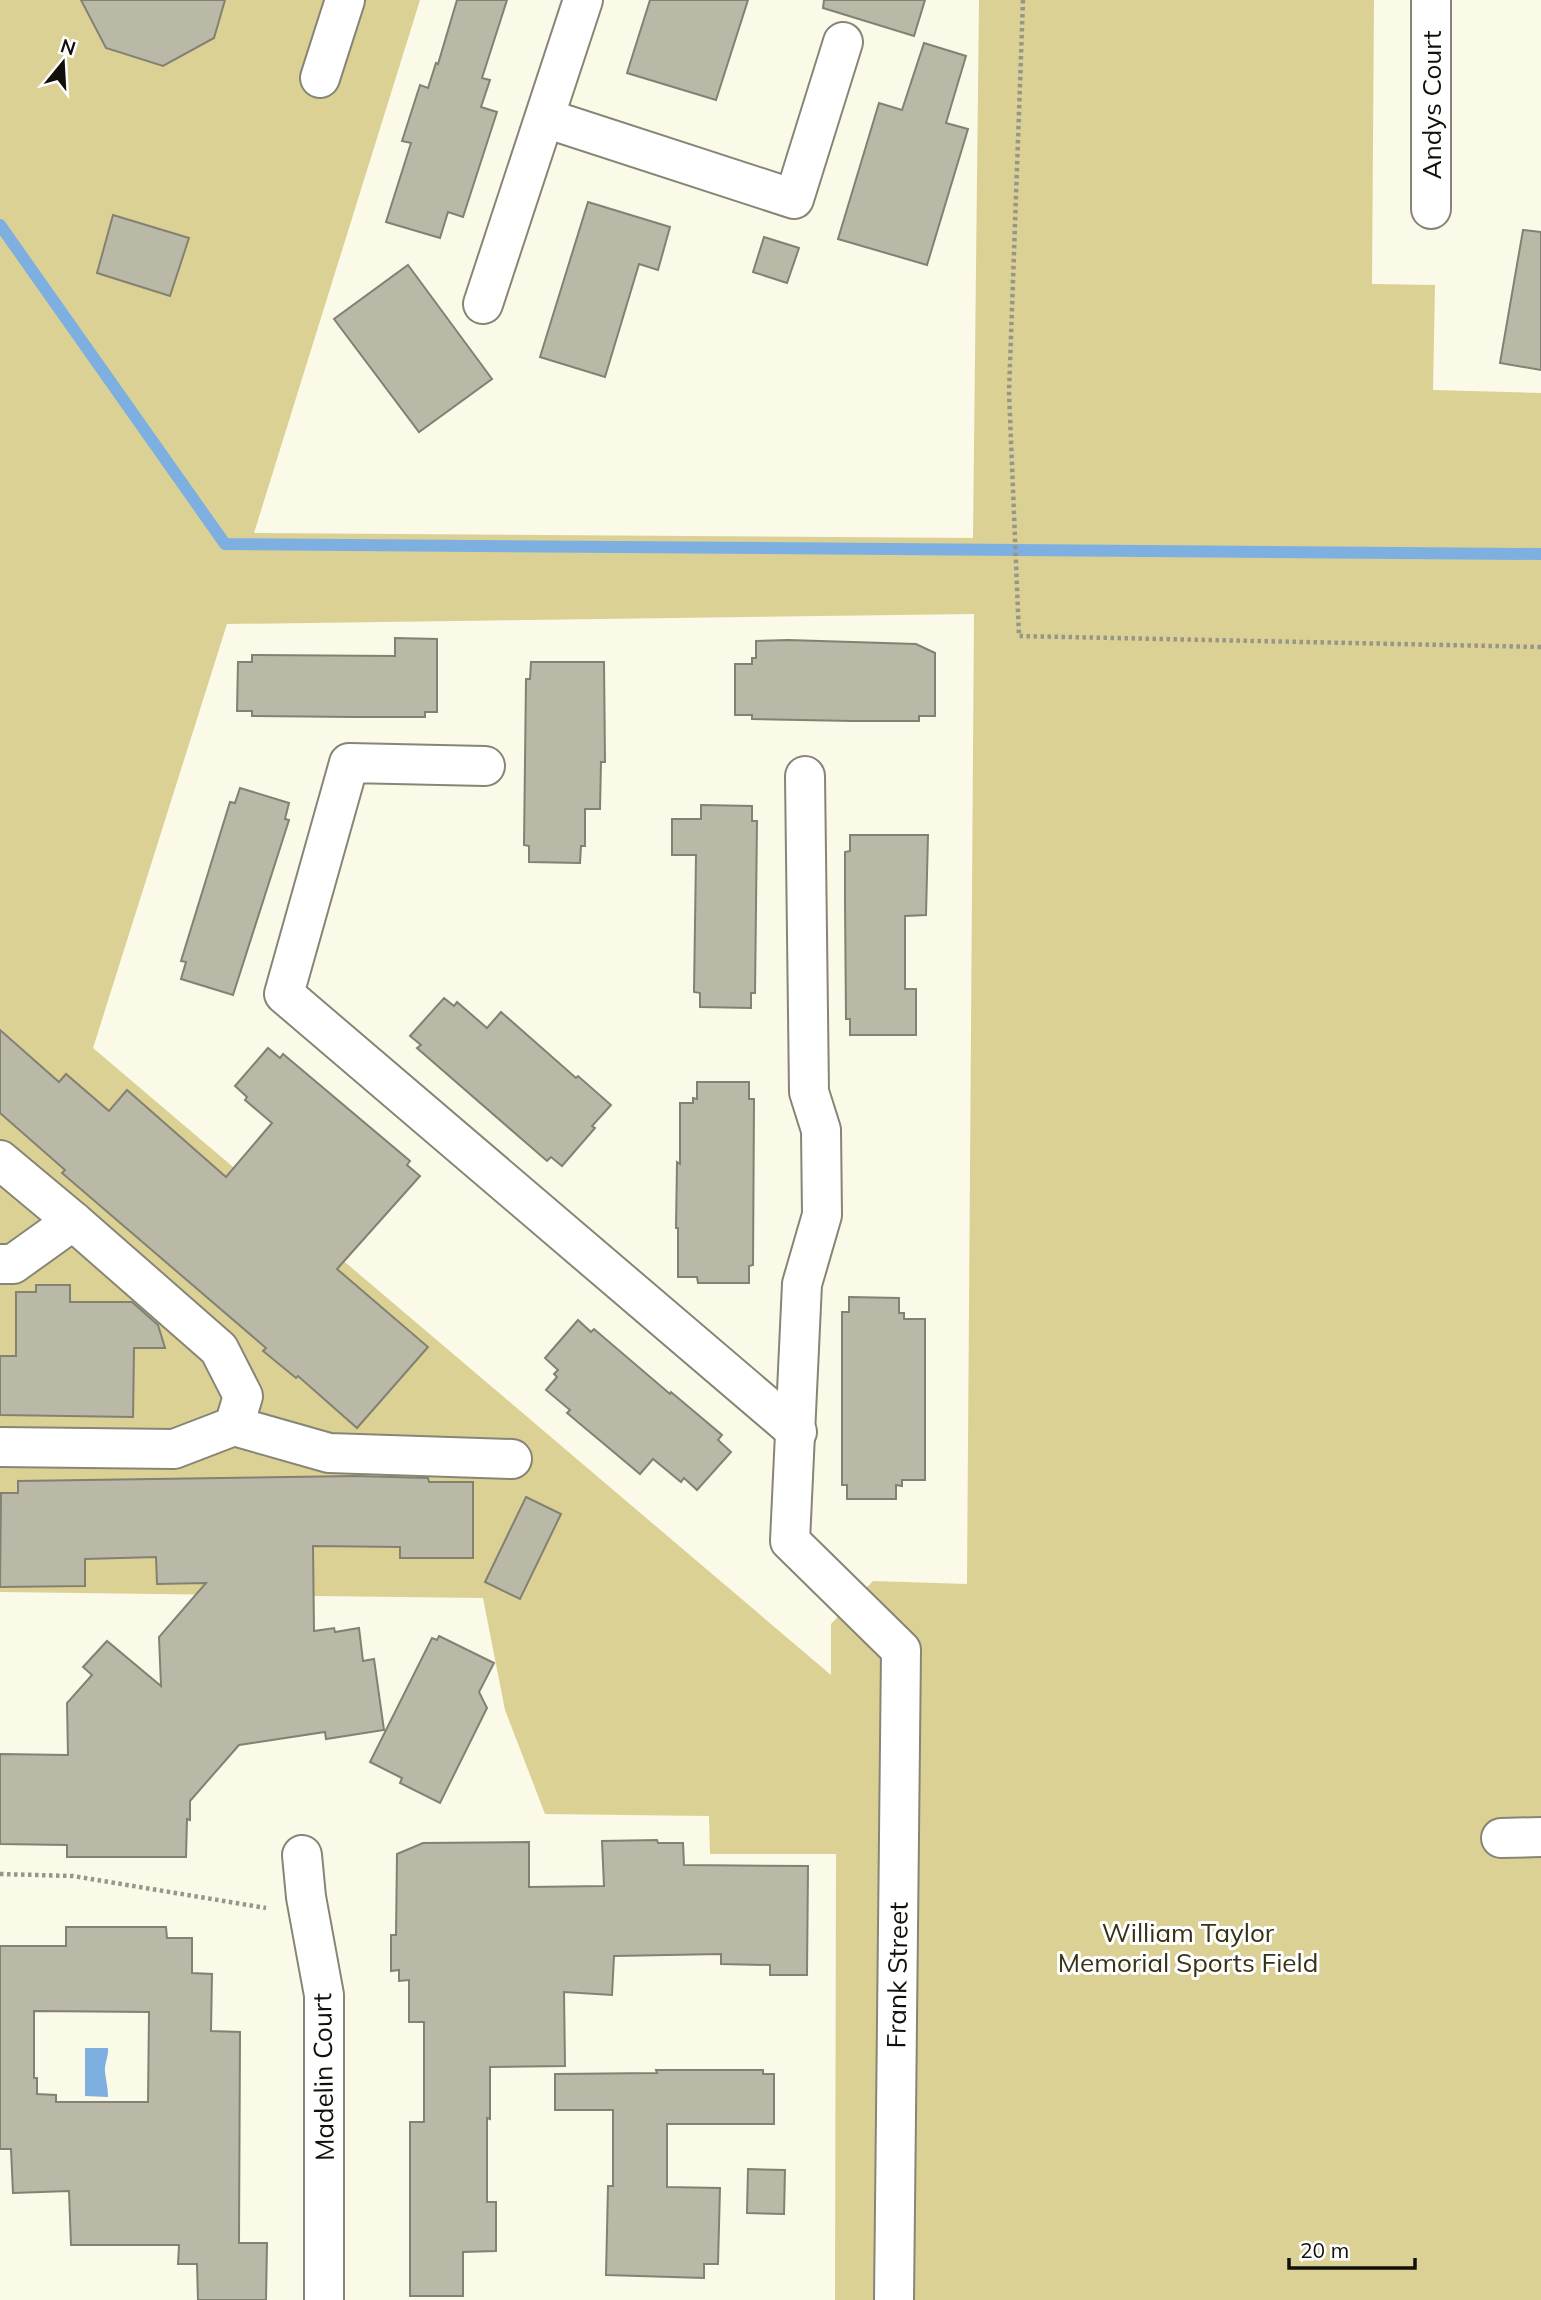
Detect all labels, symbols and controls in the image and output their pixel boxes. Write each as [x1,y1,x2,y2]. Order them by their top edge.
north arrow [28,28,98,98]
street label: Andys Court [1415,30,1448,180]
text: N [58,33,79,60]
street label: Frank Street [879,1901,915,2049]
park label: William Taylor Memorial Sports Field [1058,1916,1318,1979]
street label: Madelin Court [305,1993,341,2161]
scale bar [1289,2226,1415,2270]
text: 20 m [1300,2237,1349,2263]

